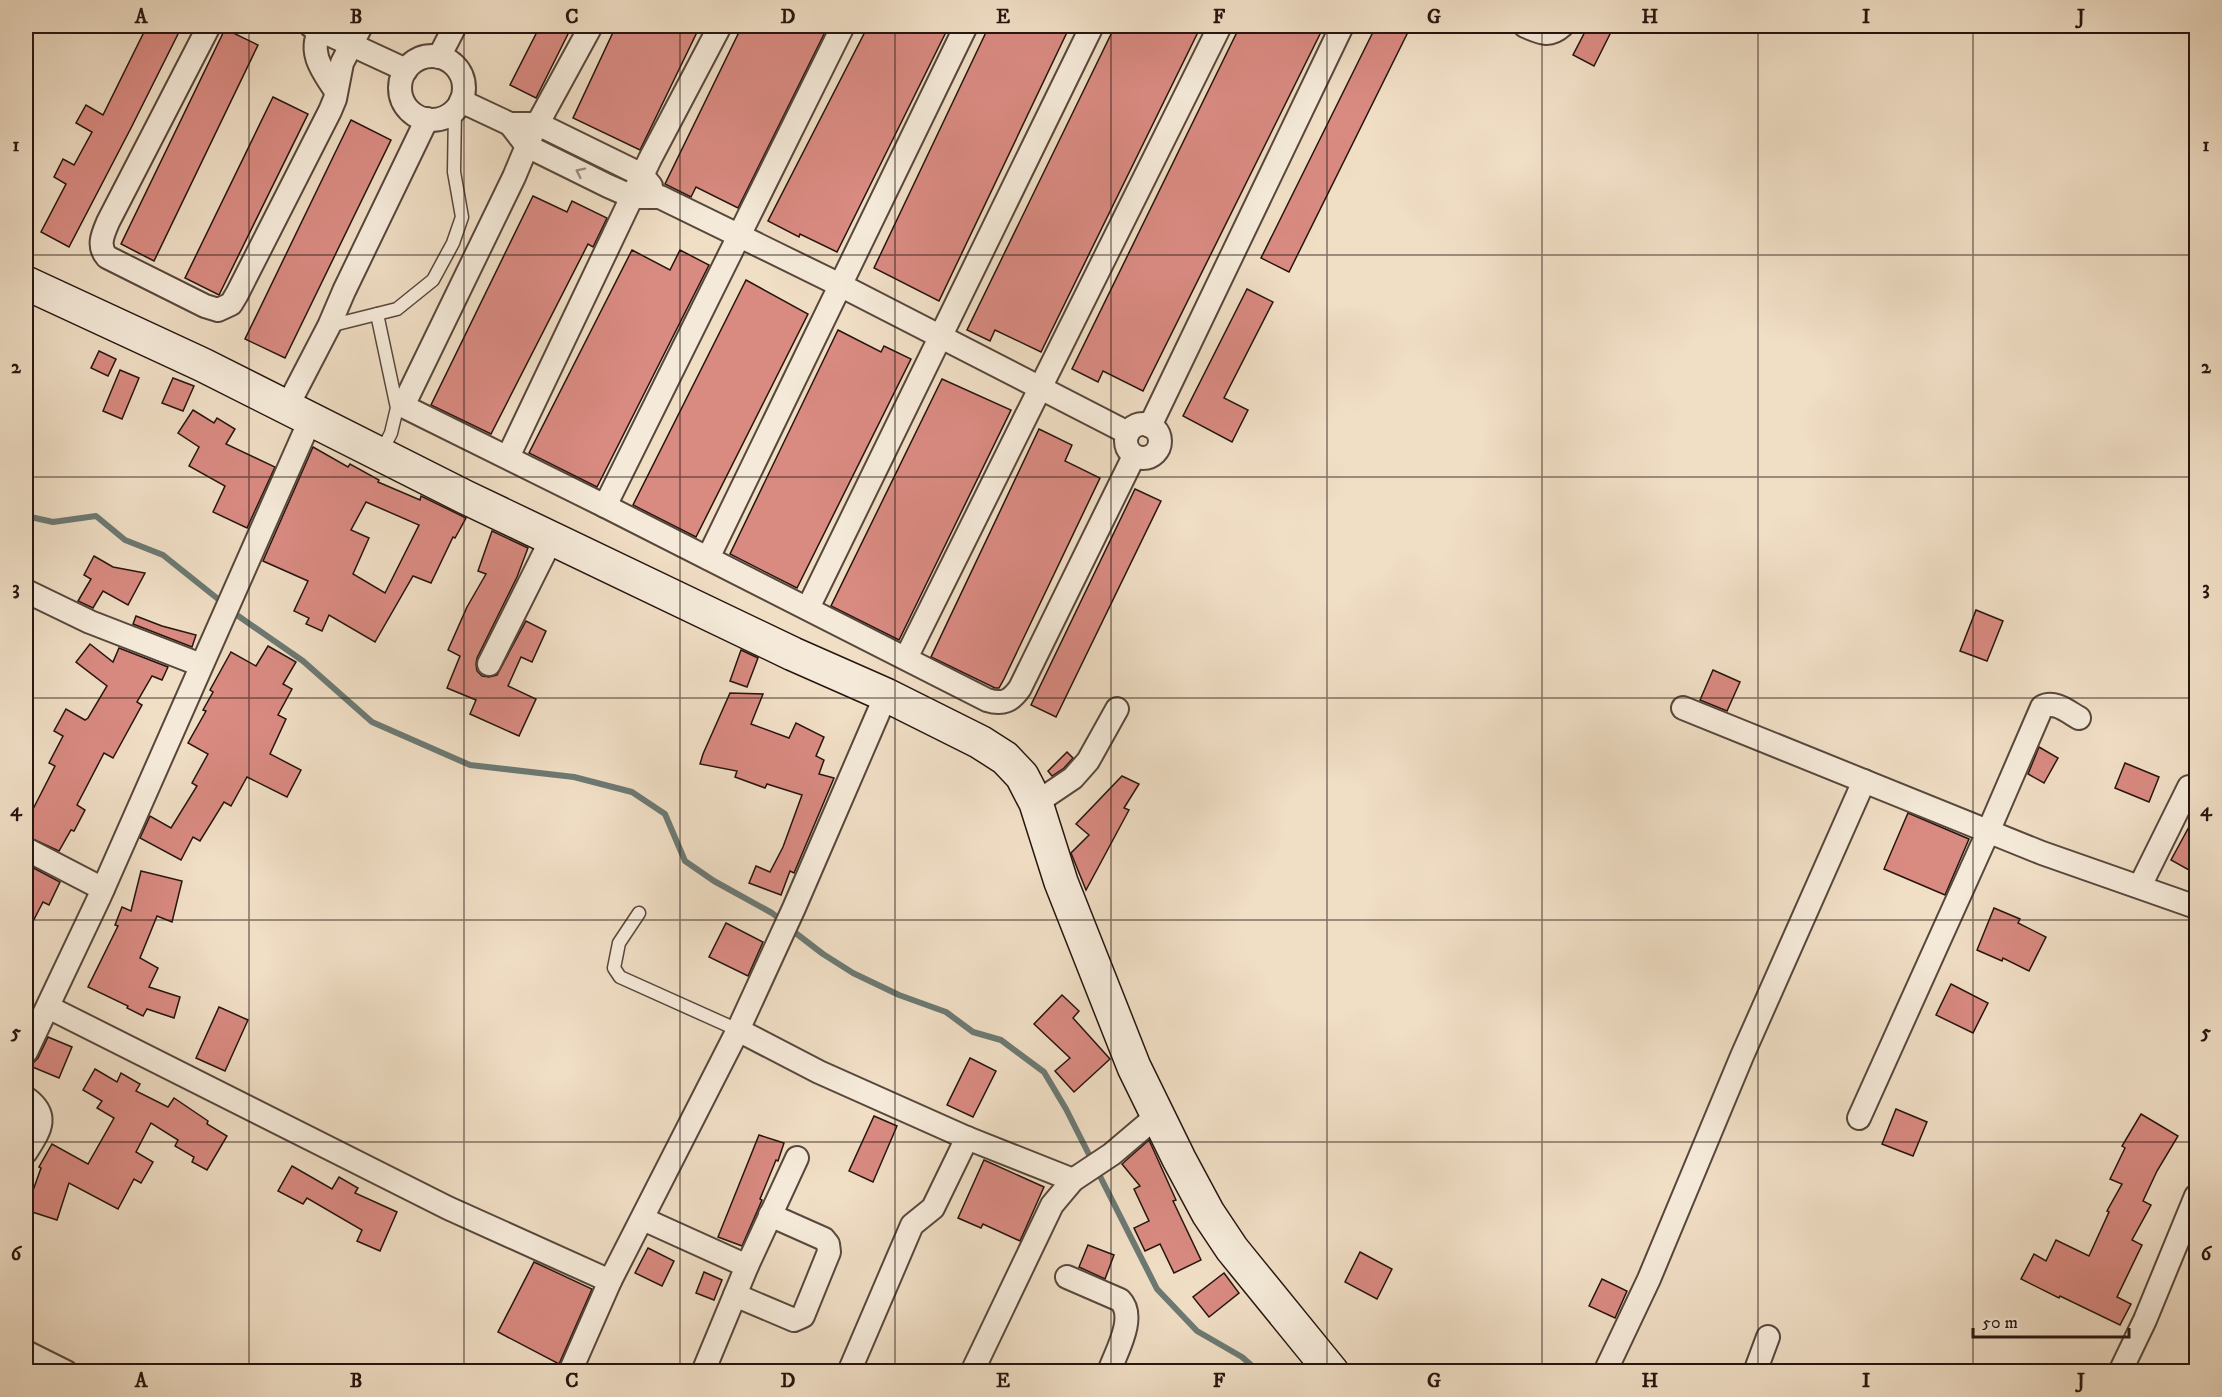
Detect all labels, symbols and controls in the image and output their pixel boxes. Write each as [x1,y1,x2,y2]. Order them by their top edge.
text: A [134,5,149,30]
text: B [350,5,362,30]
text: C [565,5,579,30]
text: D [781,5,796,30]
text: E [996,5,1010,30]
text: F [1213,5,1226,30]
text: G [1427,5,1441,30]
text: H [1642,5,1659,30]
text: I [1862,5,1870,30]
text: J [2075,5,2085,30]
text: 1 [12,133,20,158]
text: 1 [2202,133,2210,158]
one-way arrow [575,168,586,179]
text: 2 [11,355,22,380]
text: 2 [2201,355,2212,380]
text: 3 [12,576,20,601]
text: 3 [2202,576,2210,601]
text: 4 [10,798,23,823]
text: 4 [2200,798,2213,823]
text: 5 [10,1020,21,1045]
text: 5 [2200,1020,2211,1045]
text: 6 [11,1242,23,1267]
text: 6 [2201,1242,2213,1267]
scale bar [1973,1301,2129,1339]
text: 50 m [1982,1312,2018,1334]
text: A [134,1369,149,1394]
text: B [350,1369,362,1394]
text: C [565,1369,579,1394]
text: D [781,1369,796,1394]
text: E [996,1369,1010,1394]
text: F [1213,1369,1226,1394]
text: G [1427,1369,1441,1394]
text: H [1642,1369,1659,1394]
text: I [1862,1369,1870,1394]
text: J [2075,1369,2085,1394]

